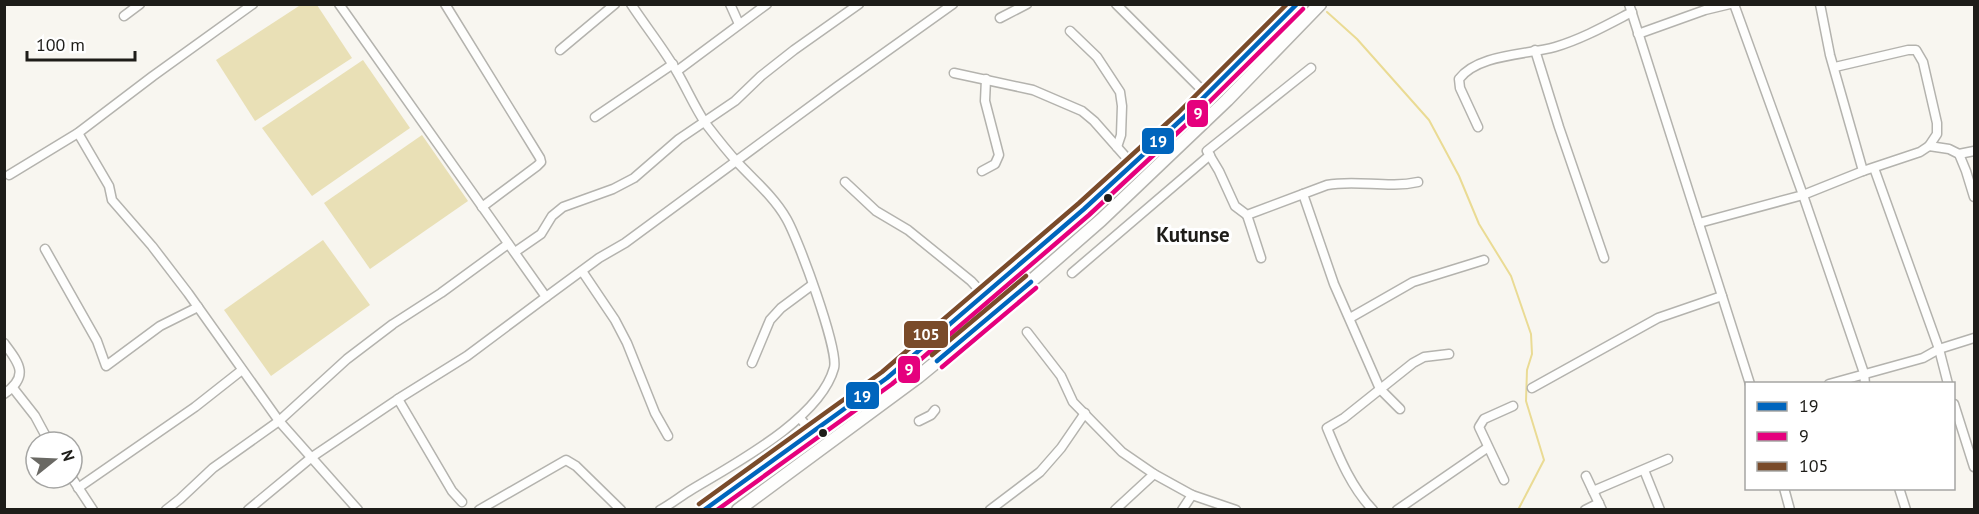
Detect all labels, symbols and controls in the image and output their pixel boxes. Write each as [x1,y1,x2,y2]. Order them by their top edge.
scale bar [27,24,135,62]
text: 100 m [36,33,85,56]
line badge: 9 [1186,99,1209,128]
text: 9 [1193,103,1203,123]
line badge: 19 [1141,127,1175,155]
text: 19 [1149,131,1167,151]
unlabelled marker [1102,192,1114,204]
district label: Kutunse [1156,221,1230,248]
line badge: 105 [903,320,949,349]
text: 105 [912,324,940,344]
line badge: 9 [897,355,921,384]
text: 9 [904,359,914,379]
line badge: 19 [845,381,880,410]
legend [1745,382,1955,490]
text: 19 [853,386,871,406]
text: 19 [1799,394,1819,417]
text: 9 [1799,424,1809,447]
unlabelled marker [817,427,829,439]
north arrow [24,430,84,490]
text: N [57,447,79,463]
text: 105 [1799,454,1828,477]

